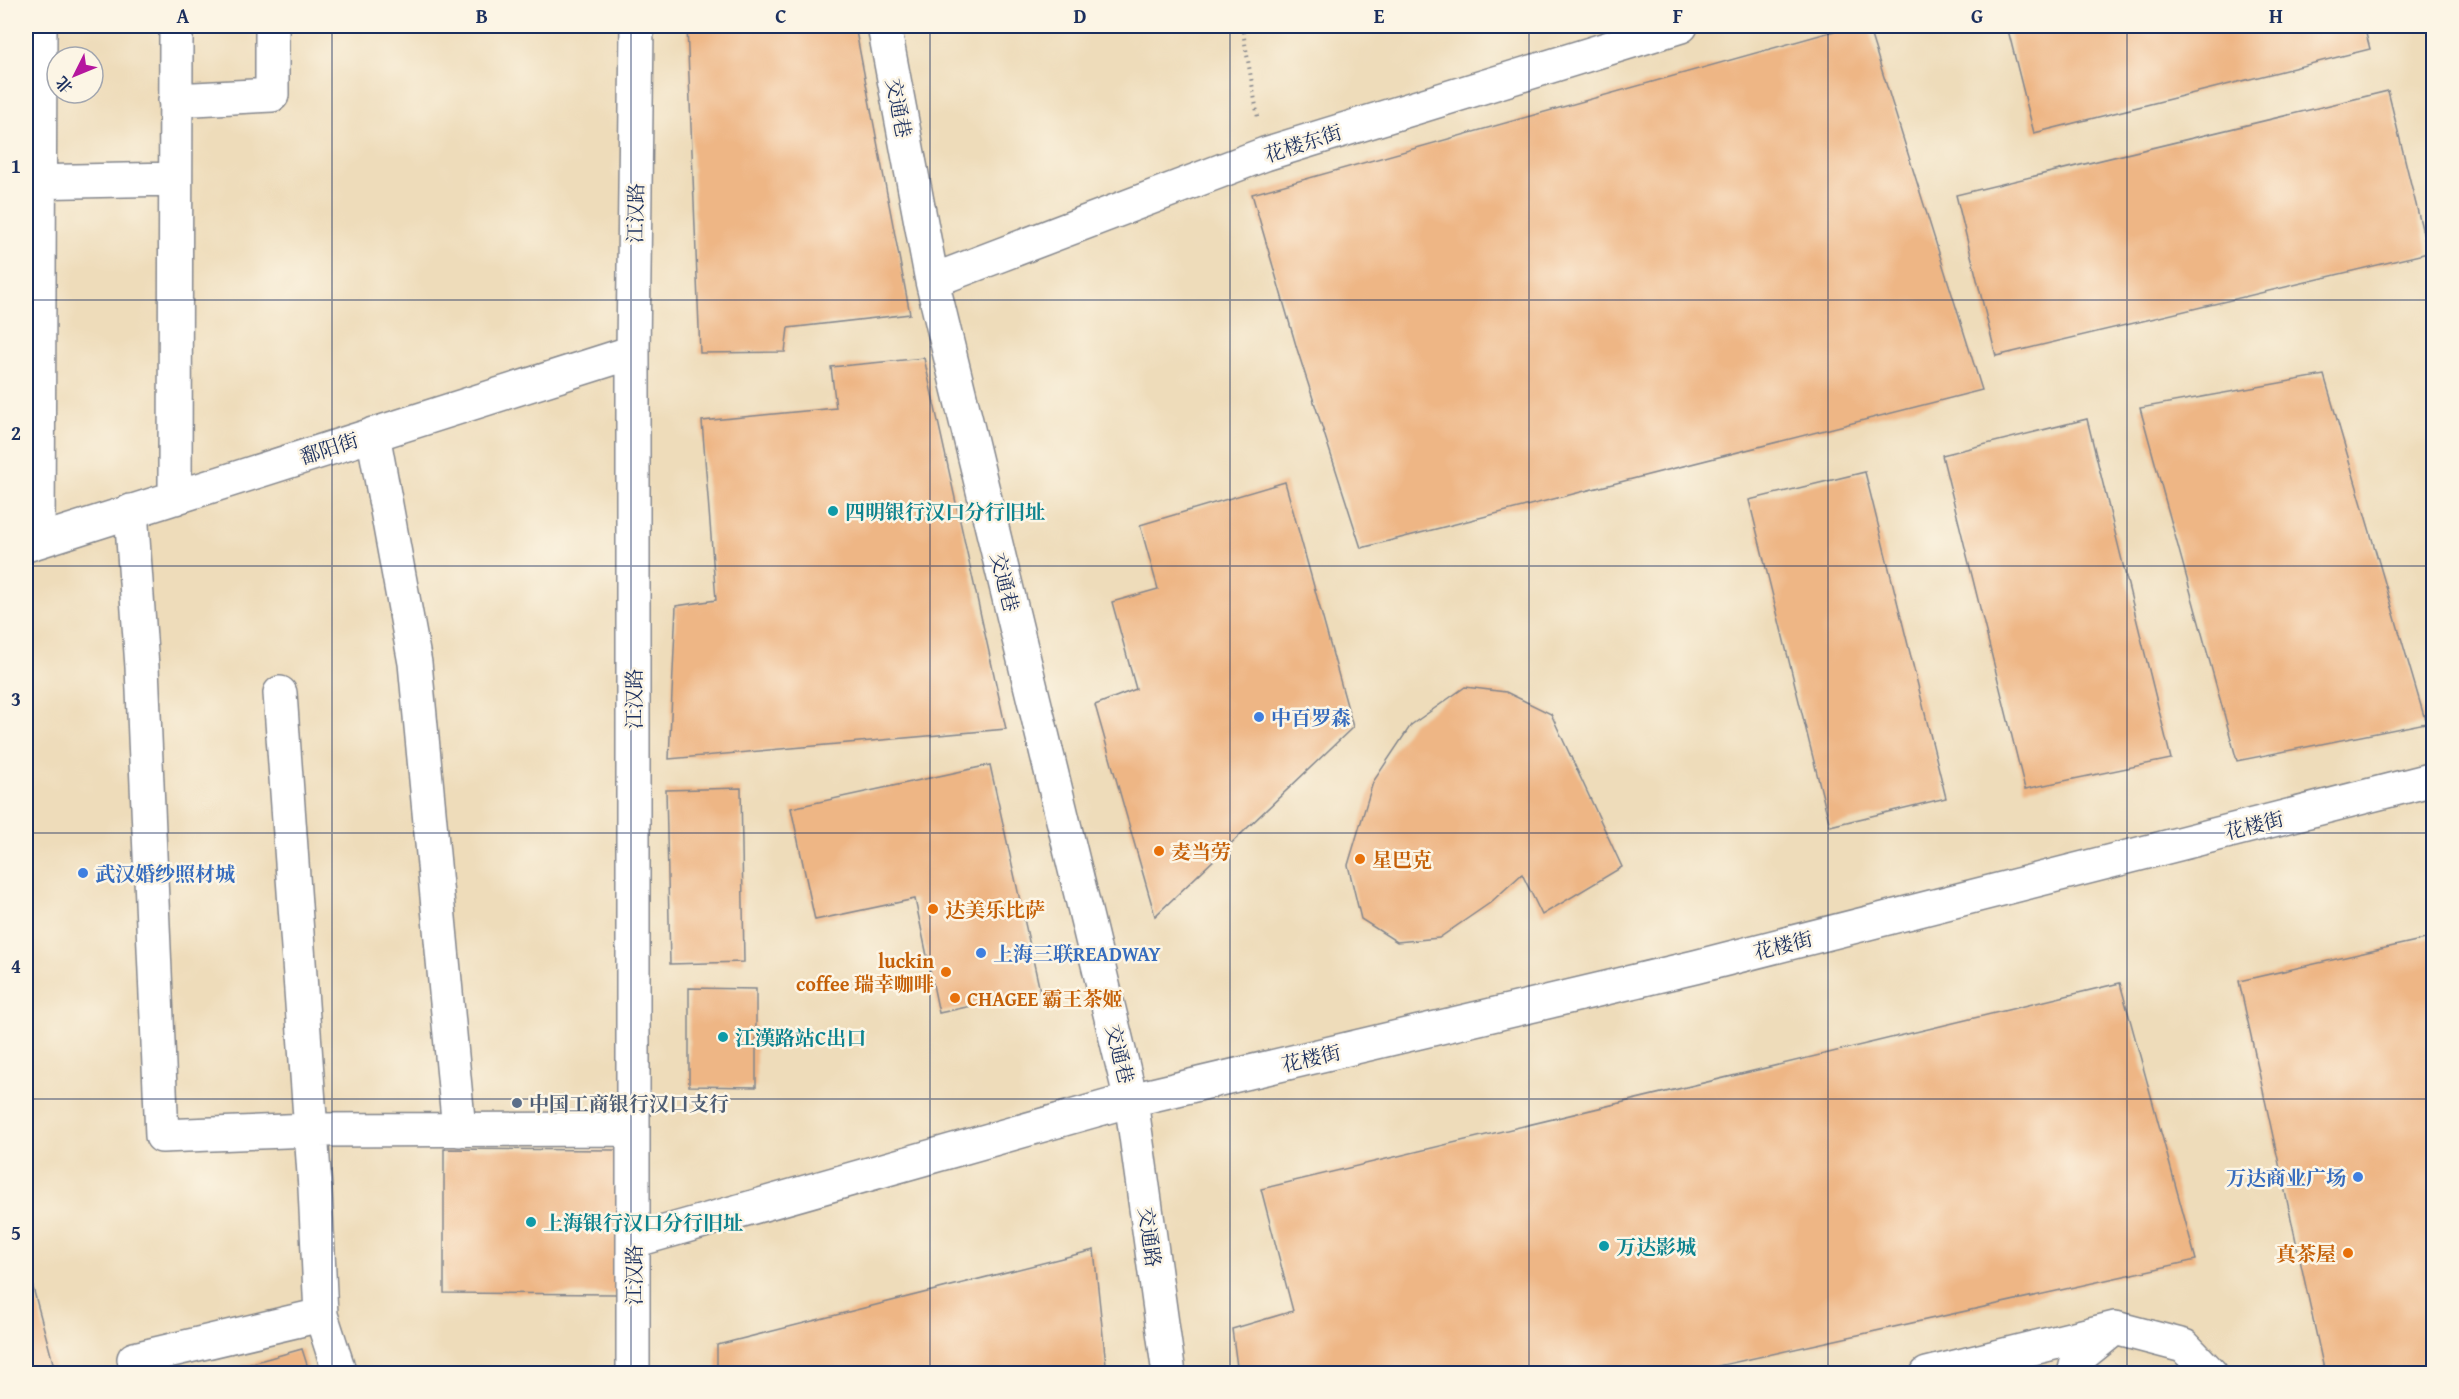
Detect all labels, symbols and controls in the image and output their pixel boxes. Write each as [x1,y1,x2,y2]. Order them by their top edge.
text: A [177,1,190,30]
text: B [476,1,488,30]
text: C [775,1,787,30]
text: D [1073,1,1087,30]
text: E [1374,1,1385,30]
text: F [1673,1,1683,30]
text: G [1971,1,1983,30]
text: H [2269,1,2283,30]
north arrow [45,45,105,105]
text: 北 [50,71,78,99]
street label: 交通巷 [879,76,919,140]
street label: 花楼东街 [1260,117,1346,169]
text: 1 [11,151,21,180]
street label: 江汉路 [620,183,650,243]
text: 2 [11,418,21,447]
street label: 鄱阳街 [296,425,362,471]
place label: 四明银行汉口分行旧址 [845,497,1045,526]
marker: 四明银行汉口分行旧址 [826,504,840,518]
street label: 交通巷 [984,549,1026,615]
street label: 江汉路 [619,669,648,729]
text: 3 [11,684,21,713]
place label: 中百罗森 [1271,703,1351,732]
marker: 中百罗森 [1252,710,1266,724]
street label: 花楼街 [2221,804,2287,846]
place label: 麦当劳 [1171,837,1231,866]
marker: 麦当劳 [1152,844,1166,858]
place label: 星巴克 [1372,845,1432,874]
marker: 星巴克 [1353,852,1367,866]
place label: 武汉婚纱照材城 [95,859,235,888]
marker: 武汉婚纱照材城 [76,866,90,880]
place label: 达美乐比萨 [945,895,1045,924]
marker: 达美乐比萨 [926,902,940,916]
street label: 花楼街 [1750,924,1816,966]
place label: 上海三联READWAY [993,939,1161,968]
place label: luckin coffee 瑞幸咖啡 [796,946,934,998]
marker: 上海三联READWAY [974,946,988,960]
text: 4 [11,951,21,980]
marker: luckin coffee 瑞幸咖啡 [939,965,953,979]
place label: CHAGEE 霸王茶姬 [967,984,1123,1013]
marker: CHAGEE 霸王茶姬 [948,991,962,1005]
street label: 交通巷 [1099,1021,1141,1087]
place label: 江漢路站C出口 [735,1023,866,1052]
marker: 江漢路站C出口 [716,1030,730,1044]
street label: 花楼街 [1279,1037,1343,1079]
place label: 中国工商银行汉口支行 [529,1089,729,1118]
marker: 中国工商银行汉口支行 [510,1096,524,1110]
place label: 万达商业广场 [2226,1163,2346,1192]
marker: 万达商业广场 [2351,1170,2365,1184]
street label: 交通路 [1131,1205,1169,1269]
place label: 上海银行汉口分行旧址 [543,1208,743,1237]
marker: 上海银行汉口分行旧址 [524,1215,538,1229]
text: 5 [11,1218,21,1247]
place label: 万达影城 [1616,1232,1696,1261]
marker: 万达影城 [1597,1239,1611,1253]
place label: 真茶屋 [2276,1239,2336,1268]
street label: 江汉路 [619,1245,648,1305]
marker: 真茶屋 [2341,1246,2355,1260]

